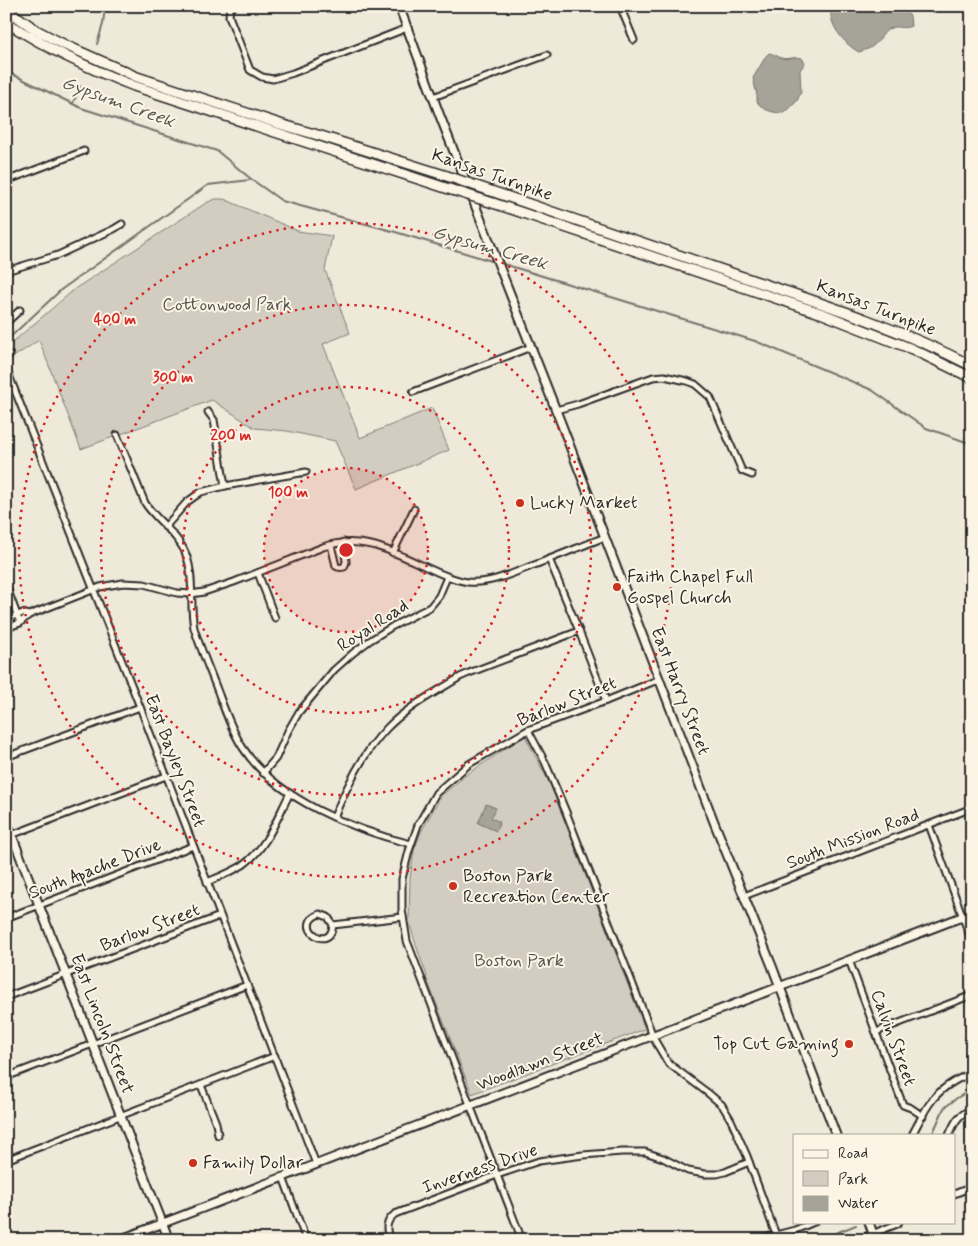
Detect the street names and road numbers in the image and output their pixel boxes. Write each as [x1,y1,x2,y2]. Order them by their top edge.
street label: Kansas Turnpike [428,143,556,207]
street label: Kansas Turnpike [813,274,939,342]
street label: Royal Road [333,594,413,658]
street label: East Harry Street [645,624,716,759]
street label: Barlow Street [514,671,620,733]
street label: East Bayley Street [139,691,211,831]
street label: South Mission Road [783,803,923,875]
street label: South Apache Drive [25,833,165,906]
street label: Barlow Street [97,898,203,958]
street label: East Lincoln Street [64,951,140,1097]
street label: Calvin Street [864,986,922,1090]
street label: Woodlawn Street [473,1027,607,1097]
street label: Inverness Drive [419,1138,541,1200]

